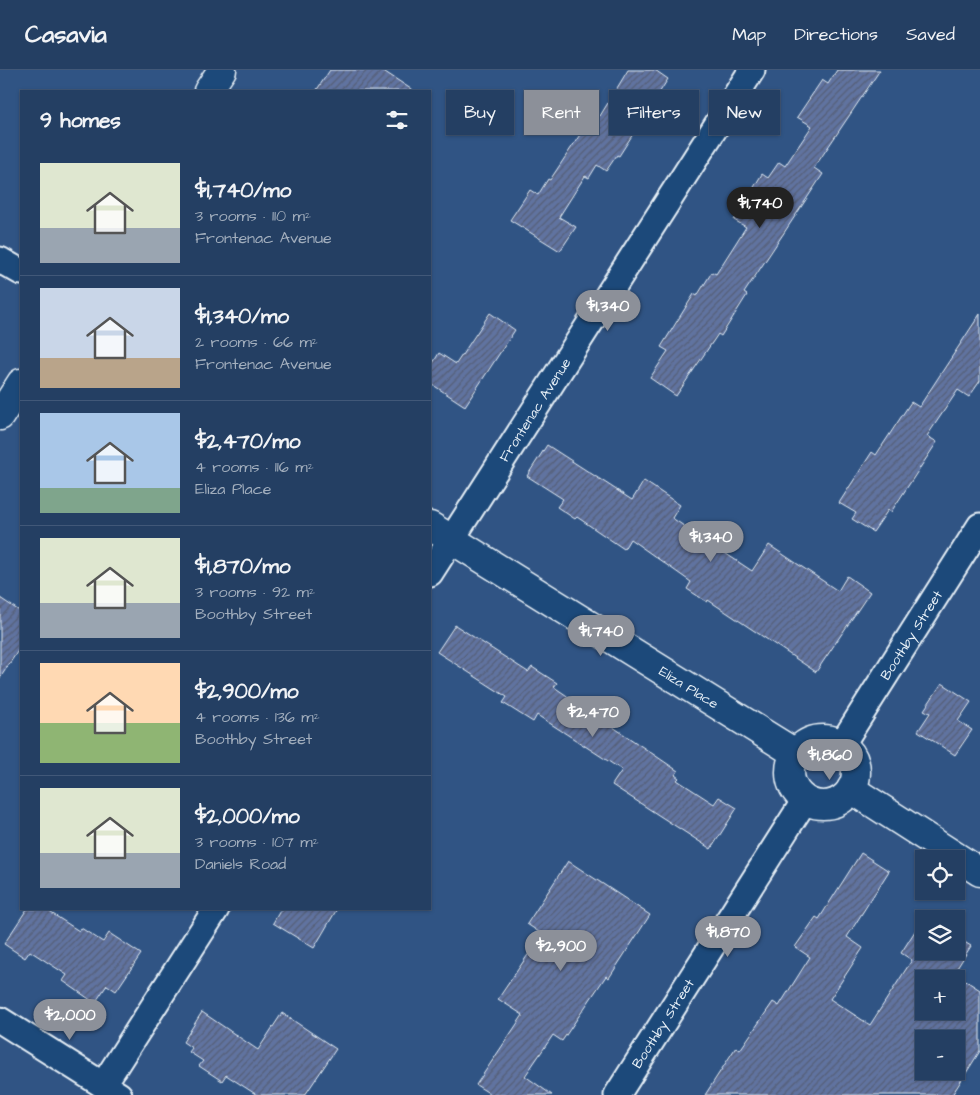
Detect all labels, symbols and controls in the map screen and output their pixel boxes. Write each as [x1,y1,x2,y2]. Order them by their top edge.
text: Casavia [25,18,107,52]
text: Map [732,22,766,47]
text: Directions [794,22,878,47]
text: Saved [906,22,955,47]
chip: Buy [446,90,514,135]
chip: Rent [524,90,599,135]
chip: Filters [609,90,699,135]
chip: New [709,90,780,135]
text: 9 homes [40,106,121,135]
icon: filters [383,106,411,134]
text: $1,740/mo [195,176,291,205]
icon: home [80,183,140,243]
pin: $1,740 [719,186,801,229]
text: $1,740 [738,192,782,214]
text: 3 rooms · 110 m² [195,205,311,227]
text: Frontenac Avenue [195,227,332,249]
pin: $1,340 [567,290,649,332]
text: $1,340 [587,295,629,317]
text: $1,340/mo [195,302,289,331]
icon: home [80,308,140,368]
text: 2 rooms · 66 m² [195,331,318,353]
text: Frontenac Avenue [195,353,332,375]
street label: Frontenac Avenue [495,354,576,466]
text: $2,470/mo [195,427,301,456]
icon: home [80,433,140,493]
text: 4 rooms · 116 m² [195,456,314,478]
text: Eliza Place [195,478,272,500]
pin: $1,340 [670,520,752,563]
text: $1,340 [690,526,732,548]
text: $1,870/mo [195,552,291,581]
icon: home [80,558,140,618]
text: 3 rooms · 92 m² [195,581,315,603]
street label: Boothby Street [876,587,948,684]
text: Boothby Street [195,603,312,625]
pin: $1,740 [560,614,642,657]
text: $1,740 [579,620,623,642]
street label: Eliza Place [655,662,723,714]
text: $2,900/mo [195,677,299,706]
icon: home [80,683,140,743]
pin: $2,470 [552,696,634,738]
text: $2,470 [567,701,619,723]
text: 4 rooms · 136 m² [195,706,320,728]
text: Boothby Street [195,728,312,750]
pin: $1,860 [789,738,871,781]
text: $1,860 [808,744,852,766]
text: $2,000/mo [195,802,300,831]
icon: home [80,808,140,868]
text: 3 rooms · 107 m² [195,831,319,853]
map controls [915,850,965,1080]
button: locate [915,850,965,900]
text: Daniels Road [195,853,286,875]
button: layers [915,910,965,960]
pin: $1,870 [687,916,769,958]
text: $1,870 [706,921,750,943]
pin: $2,900 [520,930,602,972]
text: $2,900 [536,935,586,957]
button: + [915,970,965,1020]
street label: Boothby Street [627,975,700,1073]
pin: $2,000 [29,998,111,1041]
text: $2,000 [44,1004,96,1026]
button: − [915,1030,965,1080]

